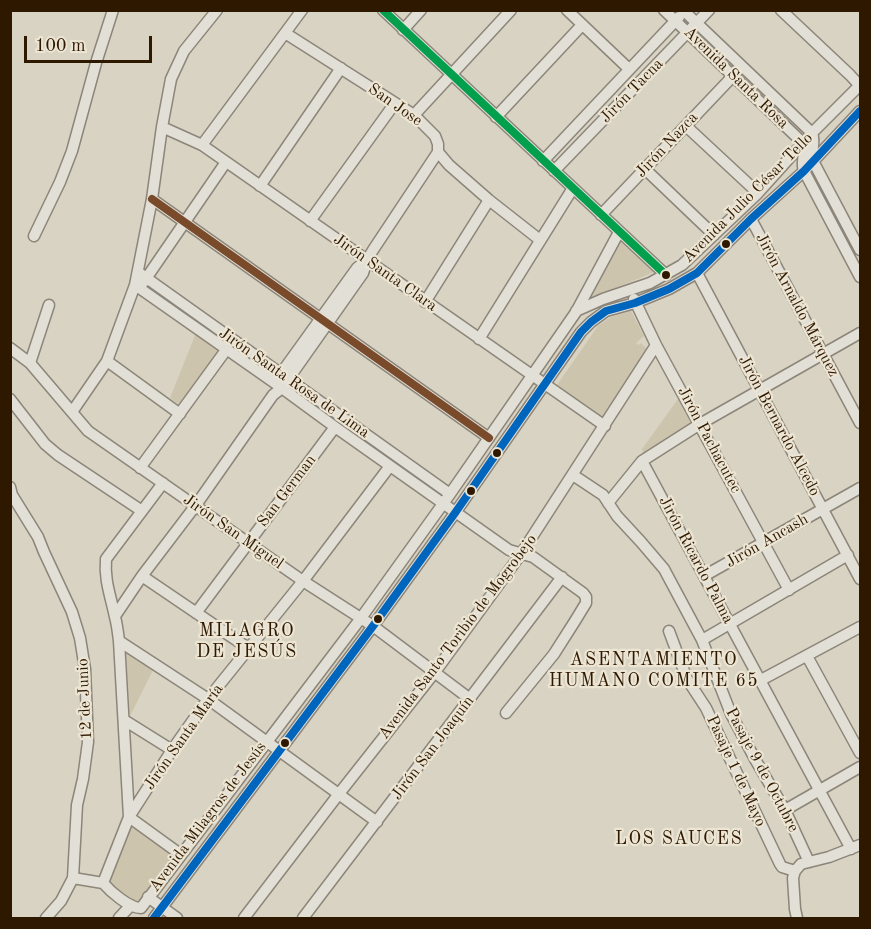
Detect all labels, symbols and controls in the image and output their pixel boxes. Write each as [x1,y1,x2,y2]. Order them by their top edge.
street label: Avenida Santa Rosa [679,23,793,133]
scale bar [27,24,154,62]
text: 100 m [35,37,86,55]
street label: Jirón Tacna [596,55,668,127]
street label: San Jose [364,79,426,131]
street label: Jirón Nazca [632,108,702,182]
street label: Avenida Julio César Tello [679,129,817,267]
street label: Jirón Santa Clara [329,230,441,316]
street label: Jirón Arnaldo Márquez [751,230,843,380]
unlabelled marker [720,238,732,250]
unlabelled marker [660,269,672,281]
street label: Jirón Santa Rosa de Lima [215,324,373,442]
street label: Jirón Bernardo Alcedo [734,352,824,500]
street label: Jirón Pachacutec [673,384,745,496]
unlabelled marker [491,447,503,459]
street label: San German [254,451,320,531]
unlabelled marker [465,485,477,497]
street label: Jirón San Miguel [179,490,287,574]
street label: Jirón Ricardo Palma [654,493,738,627]
street label: Jirón Ancash [722,510,812,572]
street label: Avenida Santo Toribio de Mogrobejo [375,531,541,743]
unlabelled marker [372,613,384,625]
district label: MILAGRO DE JESÚS [196,620,298,662]
district label: ASENTAMIENTO HUMANO COMITE 65 [549,649,759,692]
street label: 12 de Junio [73,658,97,740]
street label: Jirón Santa María [140,680,228,794]
street label: Jirón San Joaquín [388,692,478,804]
street label: Pasaje 9 de Octubre [721,704,803,836]
street label: Pasaje 1 de Mayo [702,712,770,830]
unlabelled marker [279,737,291,749]
street label: Avenida Milagros de Jesús [145,738,271,896]
district label: LOS SAUCES [615,828,743,850]

